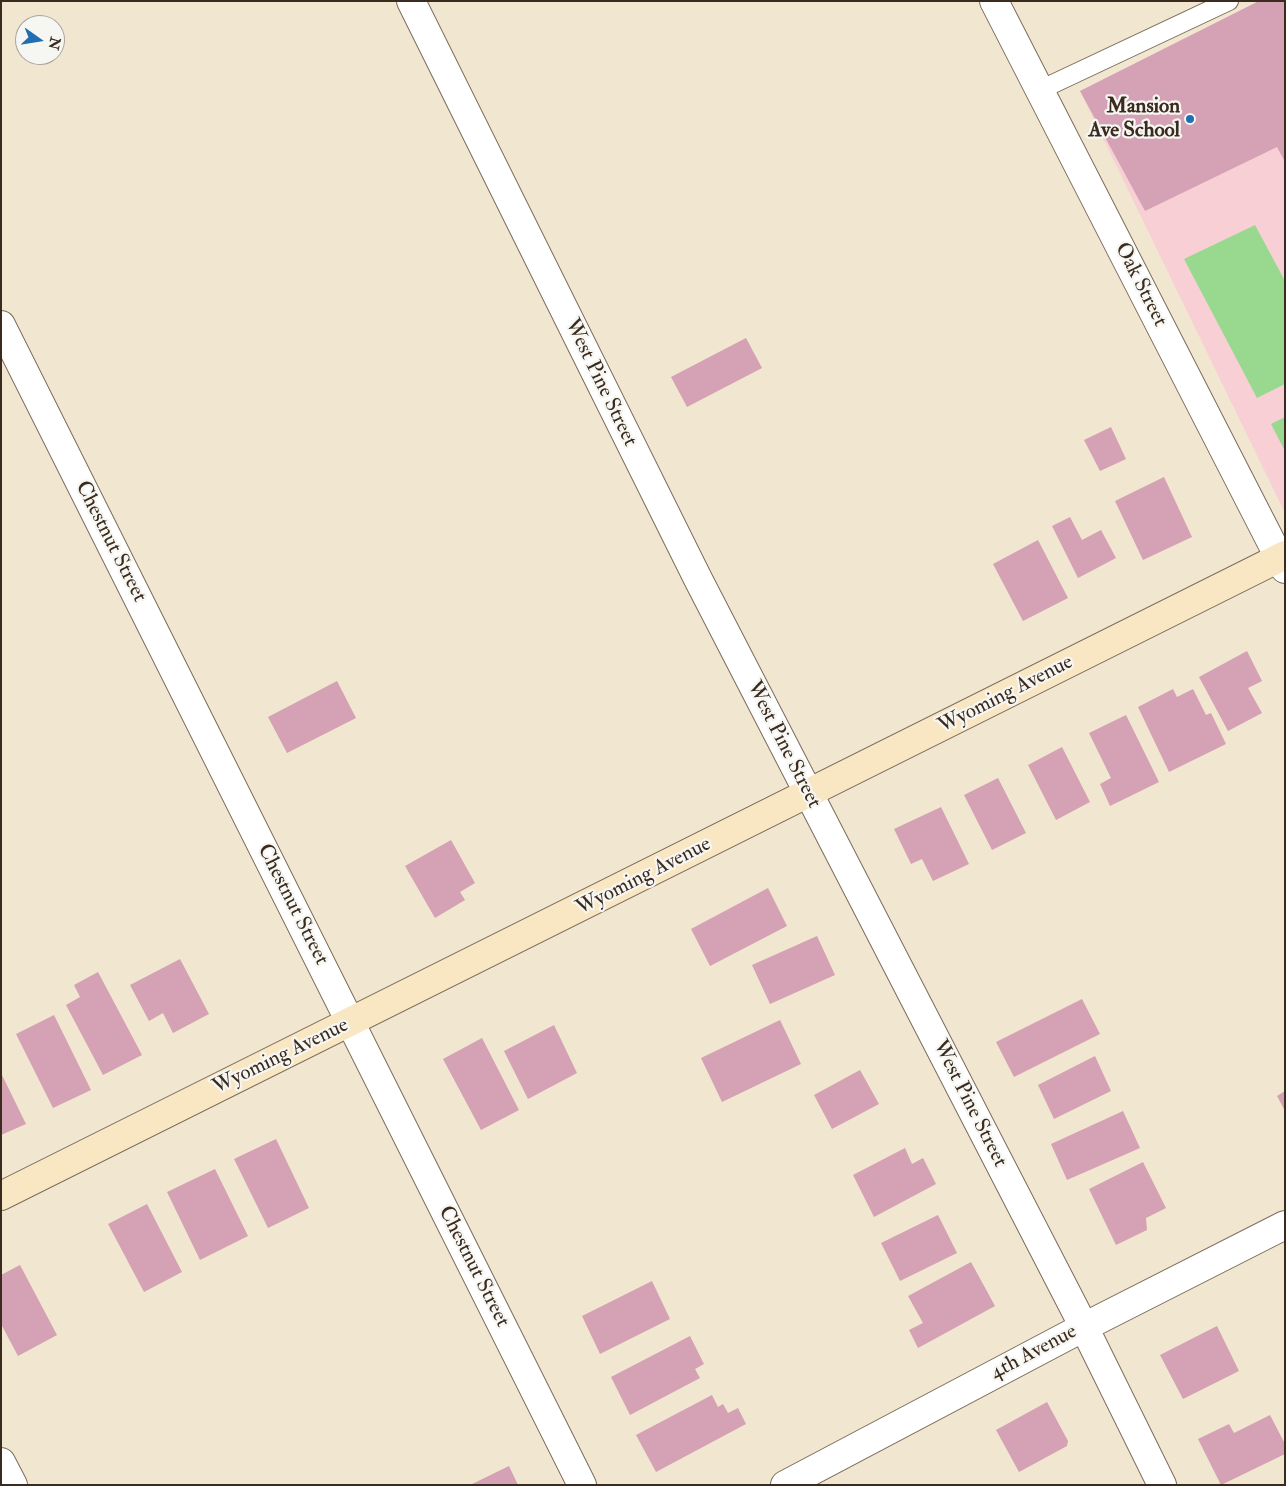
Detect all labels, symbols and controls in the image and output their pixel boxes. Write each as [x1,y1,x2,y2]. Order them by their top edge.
north arrow [15,15,65,65]
text: N [44,35,64,51]
place label: Mansion Ave School [1088,94,1180,144]
marker: Mansion Ave School [1184,113,1196,125]
street label: Oak Street [1108,239,1172,331]
street label: West Pine Street [558,315,642,451]
street label: Chestnut Street [69,477,151,607]
street label: Wyoming Avenue [934,650,1078,740]
street label: West Pine Street [740,677,826,813]
street label: Wyoming Avenue [572,832,716,922]
street label: Chestnut Street [251,840,333,970]
street label: Wyoming Avenue [209,1013,353,1101]
street label: West Pine Street [926,1036,1012,1172]
street label: Chestnut Street [432,1202,514,1332]
street label: 4th Avenue [986,1320,1082,1386]

